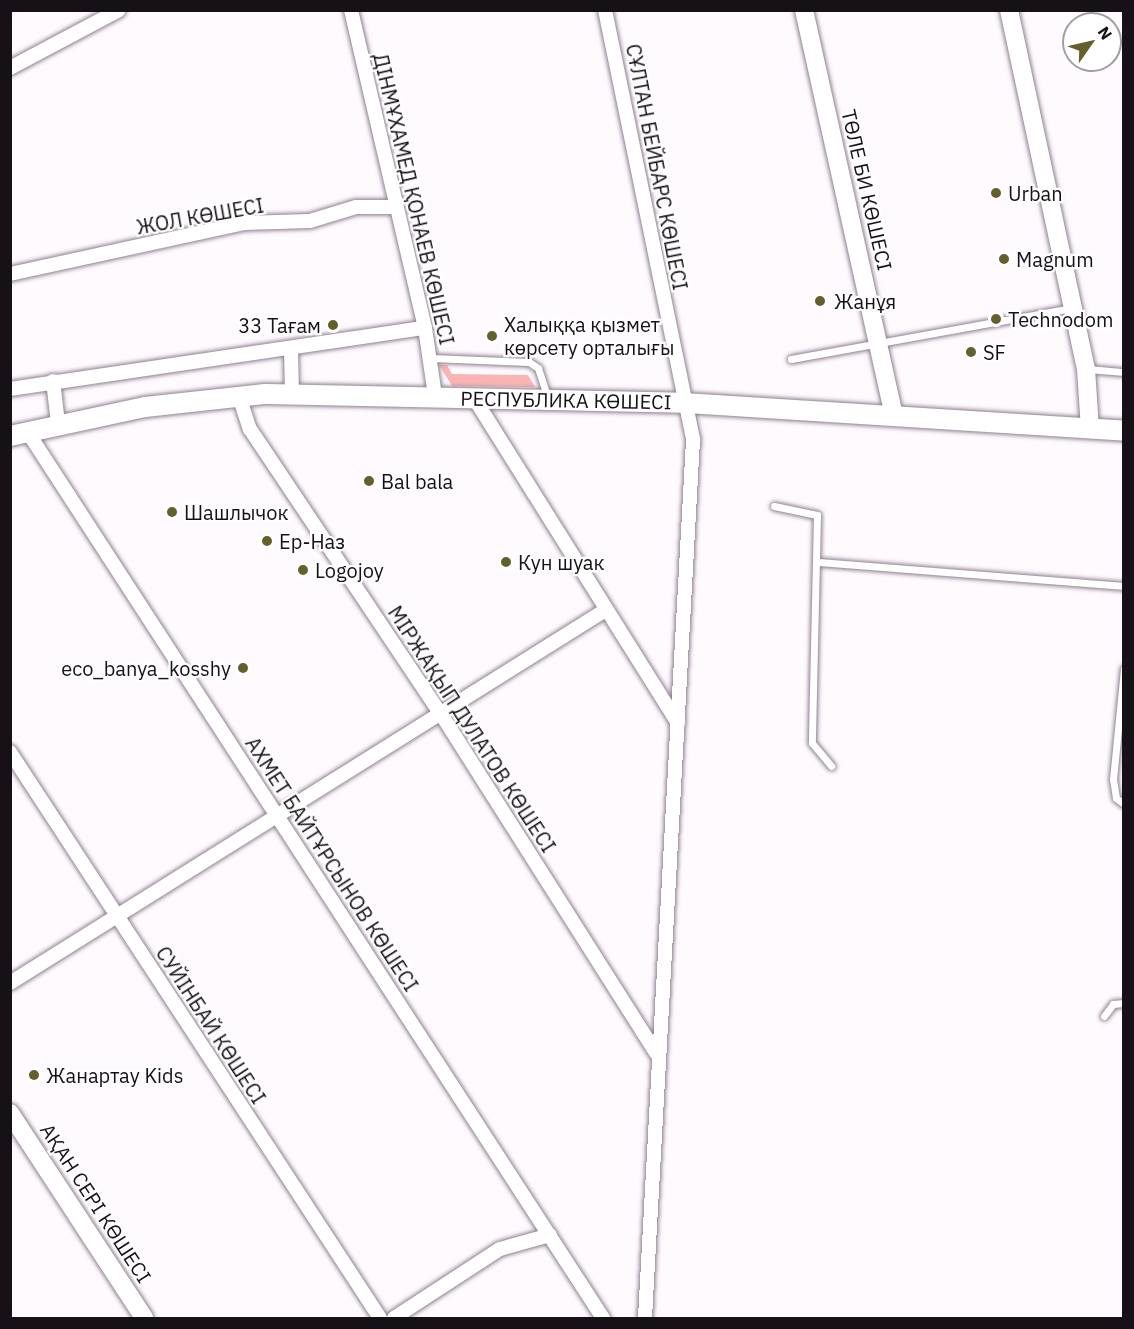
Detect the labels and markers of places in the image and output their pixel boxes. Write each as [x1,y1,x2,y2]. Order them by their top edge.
place label: Urban [1008,181,1063,205]
marker: Urban [989,186,1003,200]
place label: Magnum [1016,247,1094,271]
marker: Magnum [997,252,1011,266]
place label: Жанұя [834,289,896,313]
marker: Жанұя [811,292,829,310]
place label: Technodom [1008,307,1113,331]
place label: Халыққа қызмет көрсету орталығы [504,312,674,359]
marker: Technodom [989,312,1003,326]
place label: 33 Тағам [238,313,321,337]
marker: 33 Тағам [326,318,340,332]
marker: Халыққа қызмет көрсету орталығы [485,329,499,343]
place label: SF [983,340,1006,364]
marker: SF [964,345,978,359]
place label: Bal bala [381,469,453,493]
marker: Bal bala [362,474,376,488]
place label: Шашлычок [184,500,288,524]
marker: Шашлычок [165,505,179,519]
place label: Ер-Наз [279,529,345,553]
marker: Ер-Наз [260,534,274,548]
place label: Кун шуак [518,550,605,574]
marker: Кун шуак [499,555,513,569]
place label: Logojoy [315,558,384,582]
marker: Logojoy [296,563,310,577]
place label: eco_banya_kosshy [61,656,231,680]
marker: eco_banya_kosshy [236,661,250,675]
place label: Жанартау Kids [46,1063,183,1087]
marker: Жанартау Kids [27,1068,41,1082]

